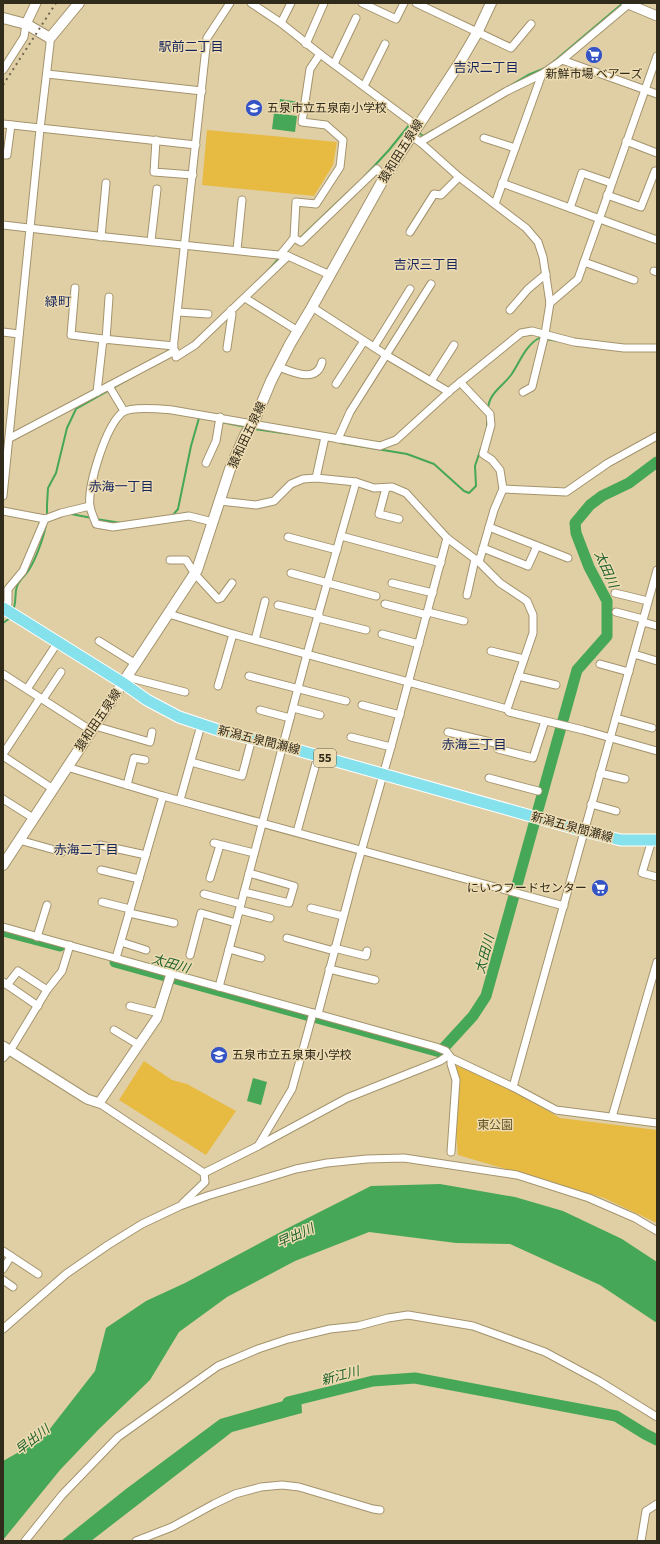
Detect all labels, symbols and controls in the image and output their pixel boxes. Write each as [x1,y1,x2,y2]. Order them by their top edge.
district label: 駅前二丁目 [158,38,224,54]
supermarket icon: 新鮮市場 ベアーズ [584,45,604,65]
district label: 吉沢二丁目 [453,59,519,75]
place label: 新鮮市場 ベアーズ [546,66,642,80]
school or university icon: 五泉市立五泉南小学校 [244,98,264,118]
place label: 五泉市立五泉南小学校 [267,100,387,114]
street label: 猿和田五泉線 [375,116,425,185]
district label: 吉沢三丁目 [393,256,459,272]
district label: 緑町 [45,293,71,309]
street label: 猿和田五泉線 [225,399,268,470]
district label: 赤海一丁目 [88,478,154,494]
water label: 太田川 [592,548,623,592]
street label: 猿和田五泉線 [71,686,123,753]
street label: 新潟五泉間瀬線 [217,722,302,756]
district label: 赤海三丁目 [441,736,507,752]
road number: 55 [314,749,336,767]
street label: 新潟五泉間瀬線 [530,808,615,844]
district label: 赤海二丁目 [53,841,119,857]
supermarket icon: にいつフードセンター [590,878,610,898]
place label: にいつフードセンター [467,880,587,894]
water label: 太田川 [471,931,497,975]
water label: 太田川 [150,950,194,977]
school or university icon: 五泉市立五泉東小学校 [209,1045,229,1065]
place label: 五泉市立五泉東小学校 [232,1047,352,1061]
park label: 東公園 [477,1117,513,1131]
water label: 早出川 [274,1219,318,1250]
water label: 新江川 [319,1362,363,1388]
water label: 早出川 [12,1419,54,1457]

